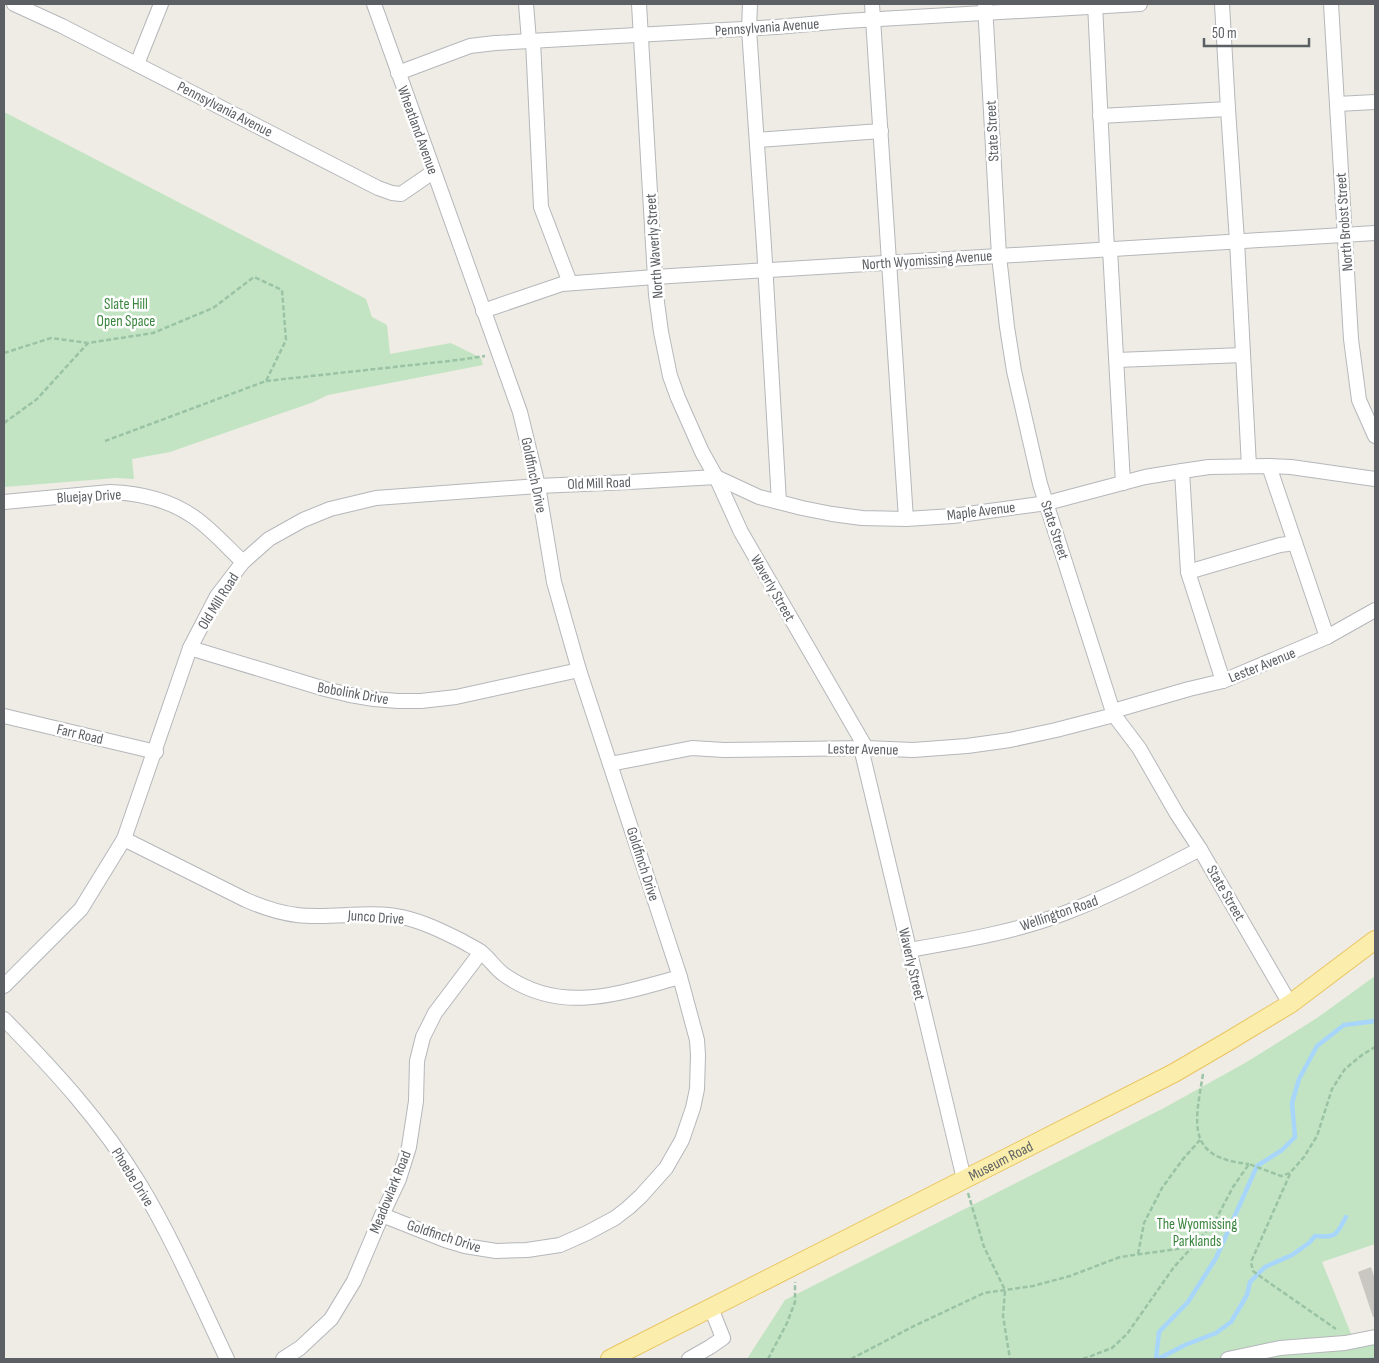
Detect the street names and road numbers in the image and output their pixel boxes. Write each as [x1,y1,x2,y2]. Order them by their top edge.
street label: Pennsylvania Avenue [714,14,820,41]
street label: Pennsylvania Avenue [174,77,276,142]
street label: Wheatland Avenue [393,83,442,177]
street label: State Street [981,99,1004,162]
street label: North Brobst Street [1332,172,1357,272]
street label: North Waverly Street [641,192,668,299]
street label: North Wyomissing Avenue [861,246,993,275]
street label: Goldfinch Drive [516,436,551,515]
street label: Old Mill Road [567,473,631,494]
street label: Bluejay Drive [56,485,122,508]
street label: Maple Avenue [946,498,1016,525]
street label: State Street [1036,498,1073,563]
street label: Waverly Street [746,552,799,625]
street label: Old Mill Road [194,569,243,633]
street label: Lester Avenue [1226,643,1299,688]
street label: Bobolink Drive [316,678,390,709]
street label: Farr Road [55,720,105,749]
street label: Lester Avenue [828,739,898,760]
street label: Goldfinch Drive [622,825,663,904]
street label: State Street [1202,862,1249,925]
street label: Wellington Road [1018,891,1101,936]
street label: Junco Drive [346,906,405,929]
street label: Waverly Street [894,926,929,1003]
street label: Museum Road [965,1137,1036,1186]
street label: Phoebe Drive [107,1144,158,1210]
street label: Meadowlark Road [365,1148,416,1236]
street label: Goldfinch Drive [404,1216,483,1257]

